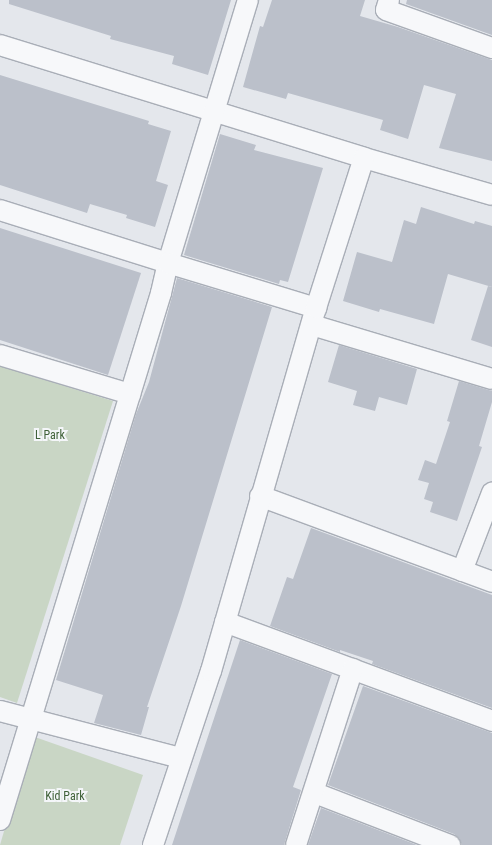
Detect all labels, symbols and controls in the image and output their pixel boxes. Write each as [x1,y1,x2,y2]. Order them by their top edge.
park label: L Park [35,429,65,443]
park label: Kid Park [45,790,85,804]

